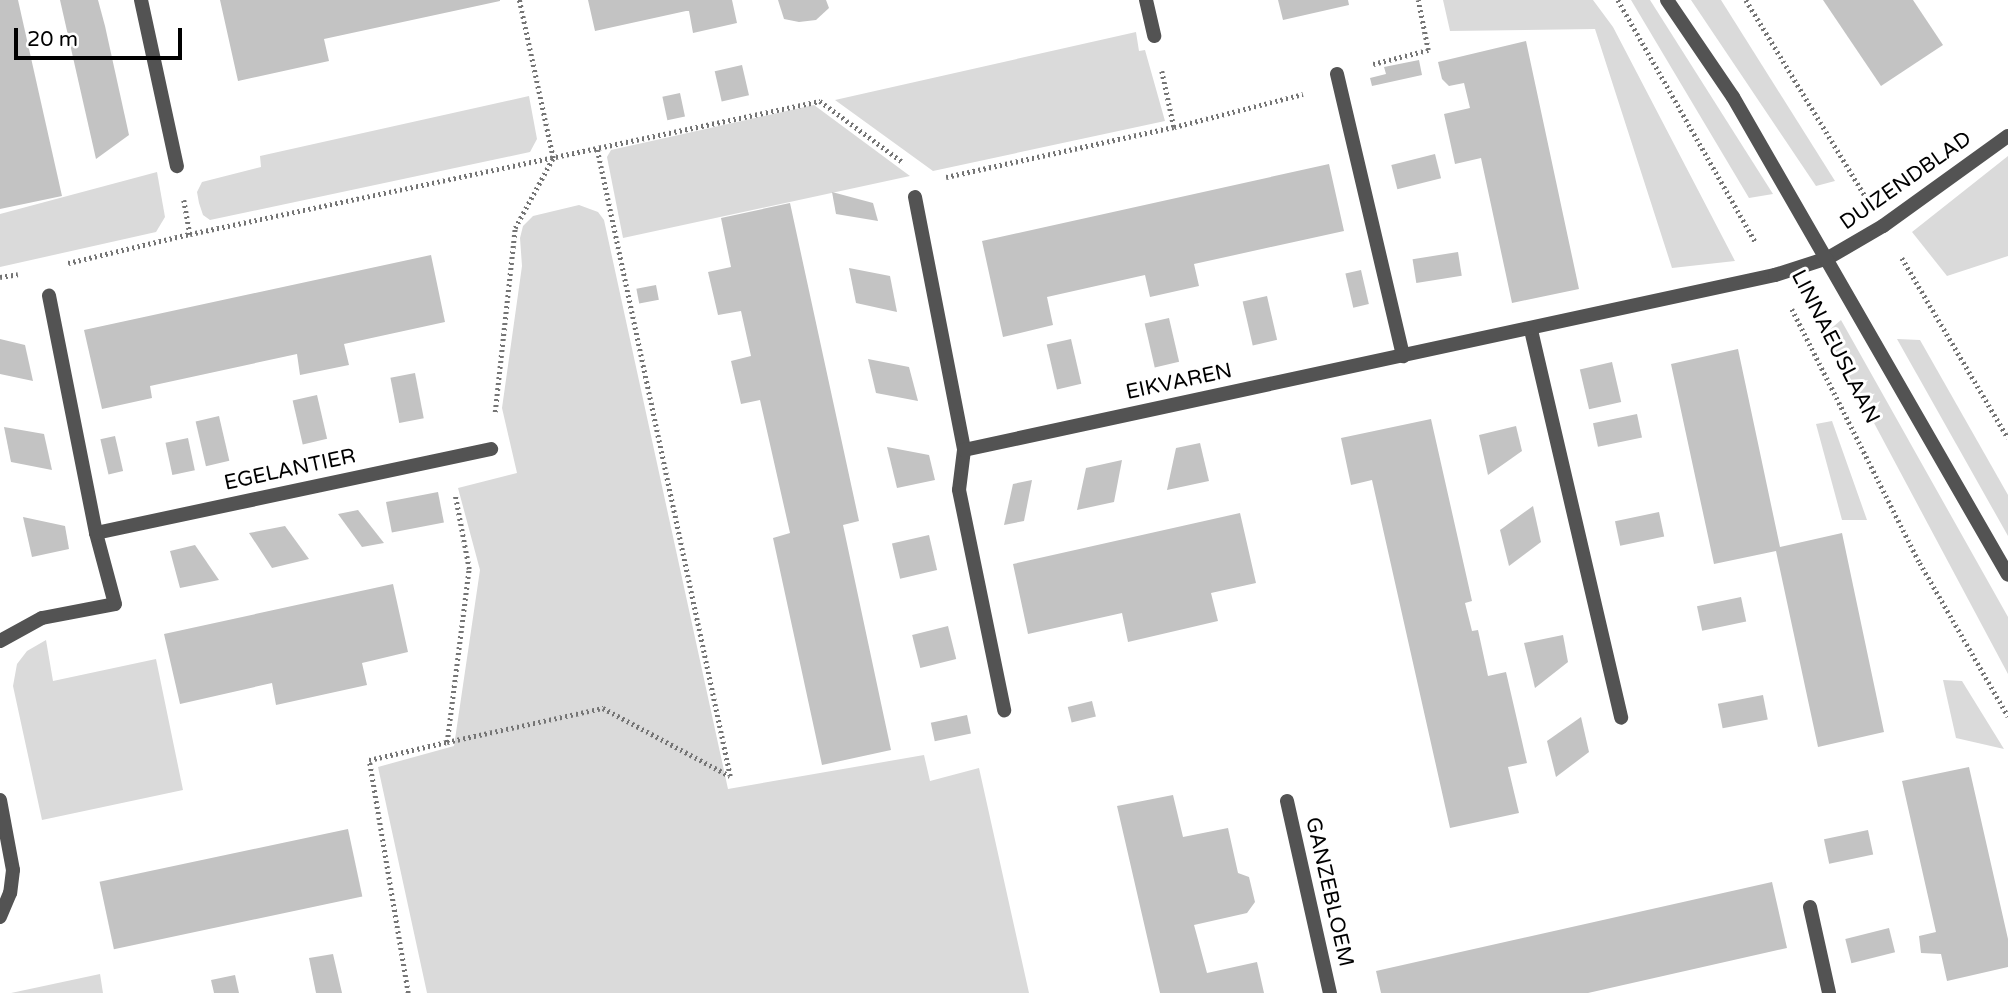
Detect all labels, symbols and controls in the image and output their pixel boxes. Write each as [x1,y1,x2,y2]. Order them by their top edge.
scale bar [18,14,186,58]
text: 20 m [27,27,78,52]
street label: DUIZENDBLAD [1835,126,1977,236]
street label: LINNAEUSLAAN [1785,266,1885,428]
street label: EIKVAREN [1124,358,1234,406]
street label: EGELANTIER [222,444,358,496]
street label: GANZEBLOEM [1300,815,1358,969]

